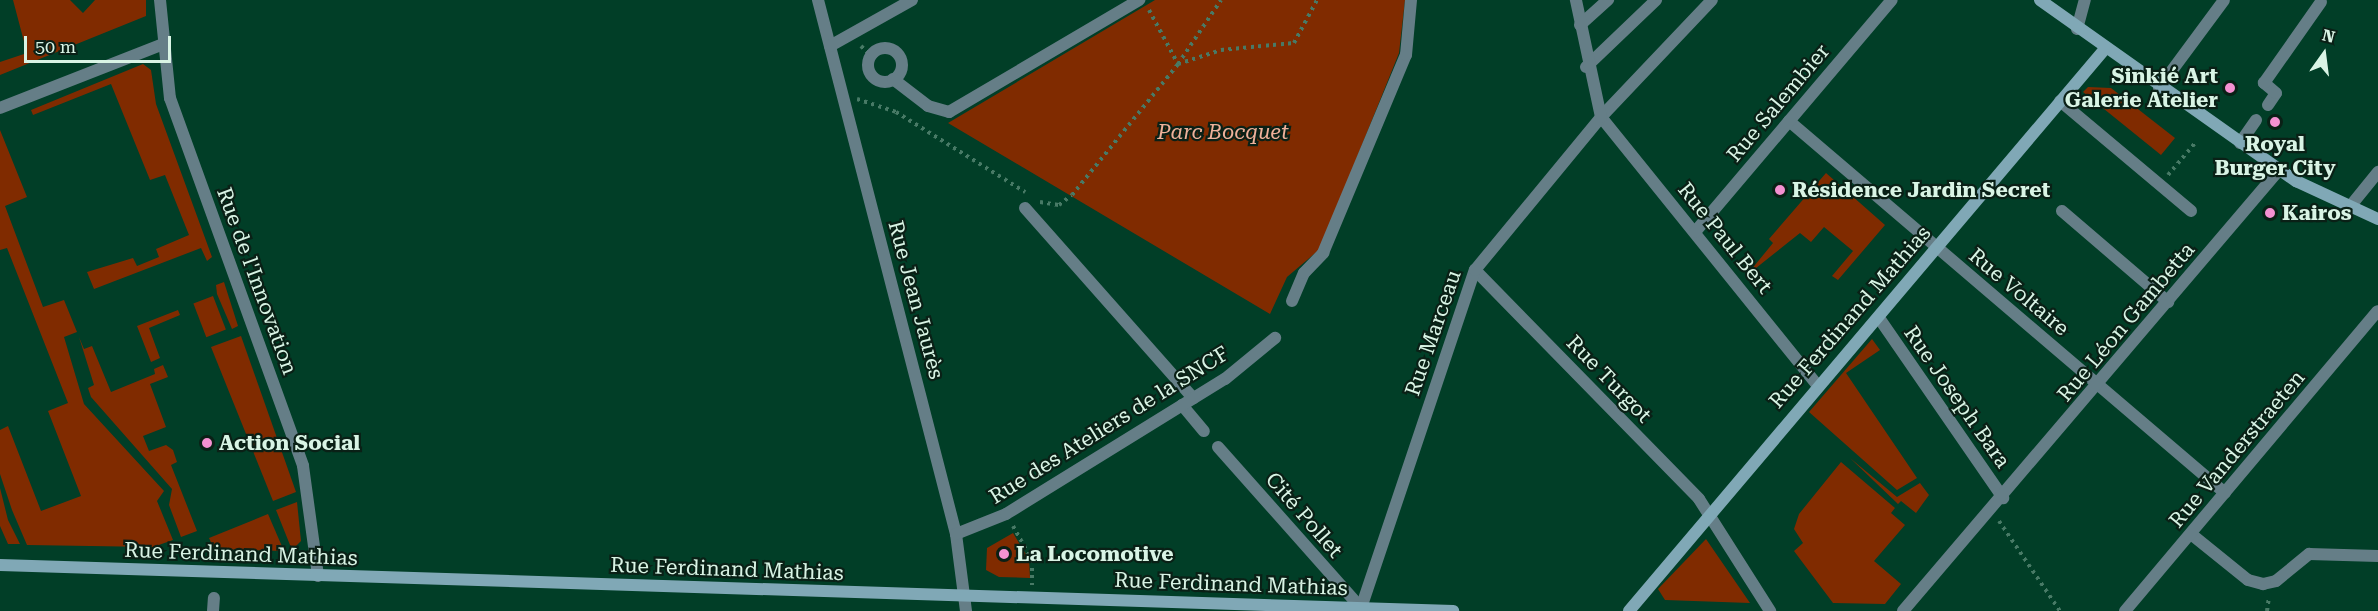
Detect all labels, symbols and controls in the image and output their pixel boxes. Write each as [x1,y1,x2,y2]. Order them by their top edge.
scale bar [27,24,174,62]
north arrow [2294,24,2354,84]
text: N [2320,25,2337,47]
text: 50 m [35,36,76,57]
street label: Rue Salembier [1721,39,1835,167]
place label: Sinkié Art Galerie Atelier [2065,63,2218,113]
marker: Sinkié Art Galerie Atelier [2223,81,2237,95]
marker: Royal Burger City [2268,115,2282,129]
park label: Parc Bocquet [1157,119,1289,145]
place label: Royal Burger City [2214,131,2336,181]
street label: Rue Paul Bert [1673,177,1777,299]
place label: Résidence Jardin Secret [1792,177,2050,203]
marker: Résidence Jardin Secret [1773,183,1787,197]
street label: Rue de l'Innovation [211,184,303,378]
place label: Kairos [2282,200,2351,226]
marker: Kairos [2263,206,2277,220]
street label: Rue Jean Jaurès [883,218,949,382]
street label: Rue Ferdinand Mathias [1764,221,1936,413]
street label: Rue Léon Gambetta [2052,237,2200,407]
street label: Rue Voltaire [1964,243,2074,341]
street label: Rue Marceau [1400,267,1466,399]
street label: Rue Joseph Bara [1899,321,2015,473]
street label: Rue Turgot [1561,330,1657,428]
street label: Rue des Ateliers de la SNCF [985,341,1233,509]
street label: Rue Vanderstraeten [2164,365,2310,533]
place label: Action Social [219,430,360,456]
marker: Action Social [200,436,214,450]
street label: Cité Pollet [1260,467,1348,563]
street label: Rue Ferdinand Mathias [124,537,358,571]
place label: La Locomotive [1016,541,1174,567]
marker: La Locomotive [997,547,1011,561]
street label: Rue Ferdinand Mathias [610,552,844,586]
street label: Rue Ferdinand Mathias [1114,567,1348,601]

